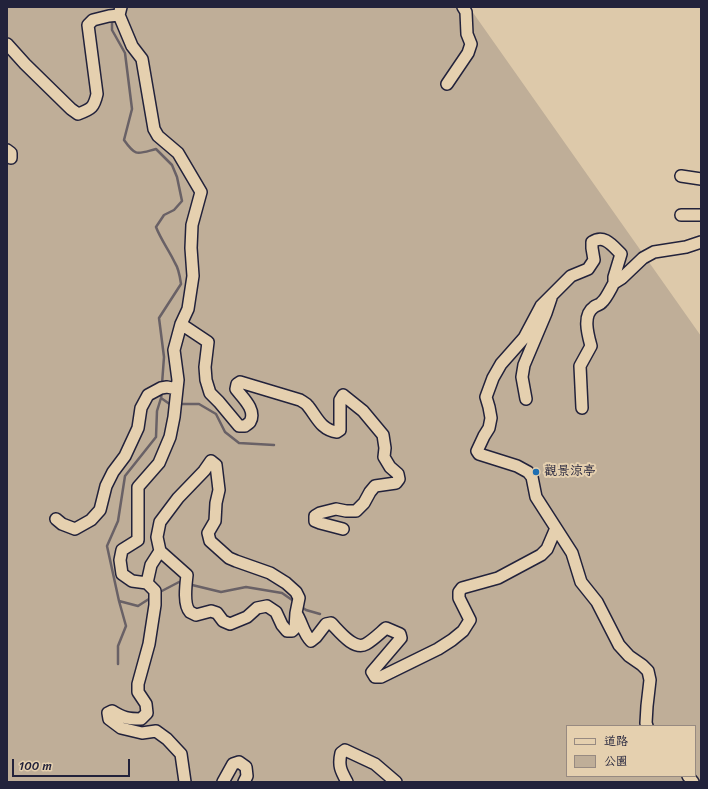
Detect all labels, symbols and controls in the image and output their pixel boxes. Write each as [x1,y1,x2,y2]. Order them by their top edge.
place label: 觀景涼亭 [544,464,596,480]
marker: 觀景涼亭 [531,467,541,477]
legend [566,725,696,777]
text: 道路 [604,730,628,752]
text: 公園 [604,750,628,772]
scale bar [14,751,132,777]
text: 100 m [19,755,52,777]

